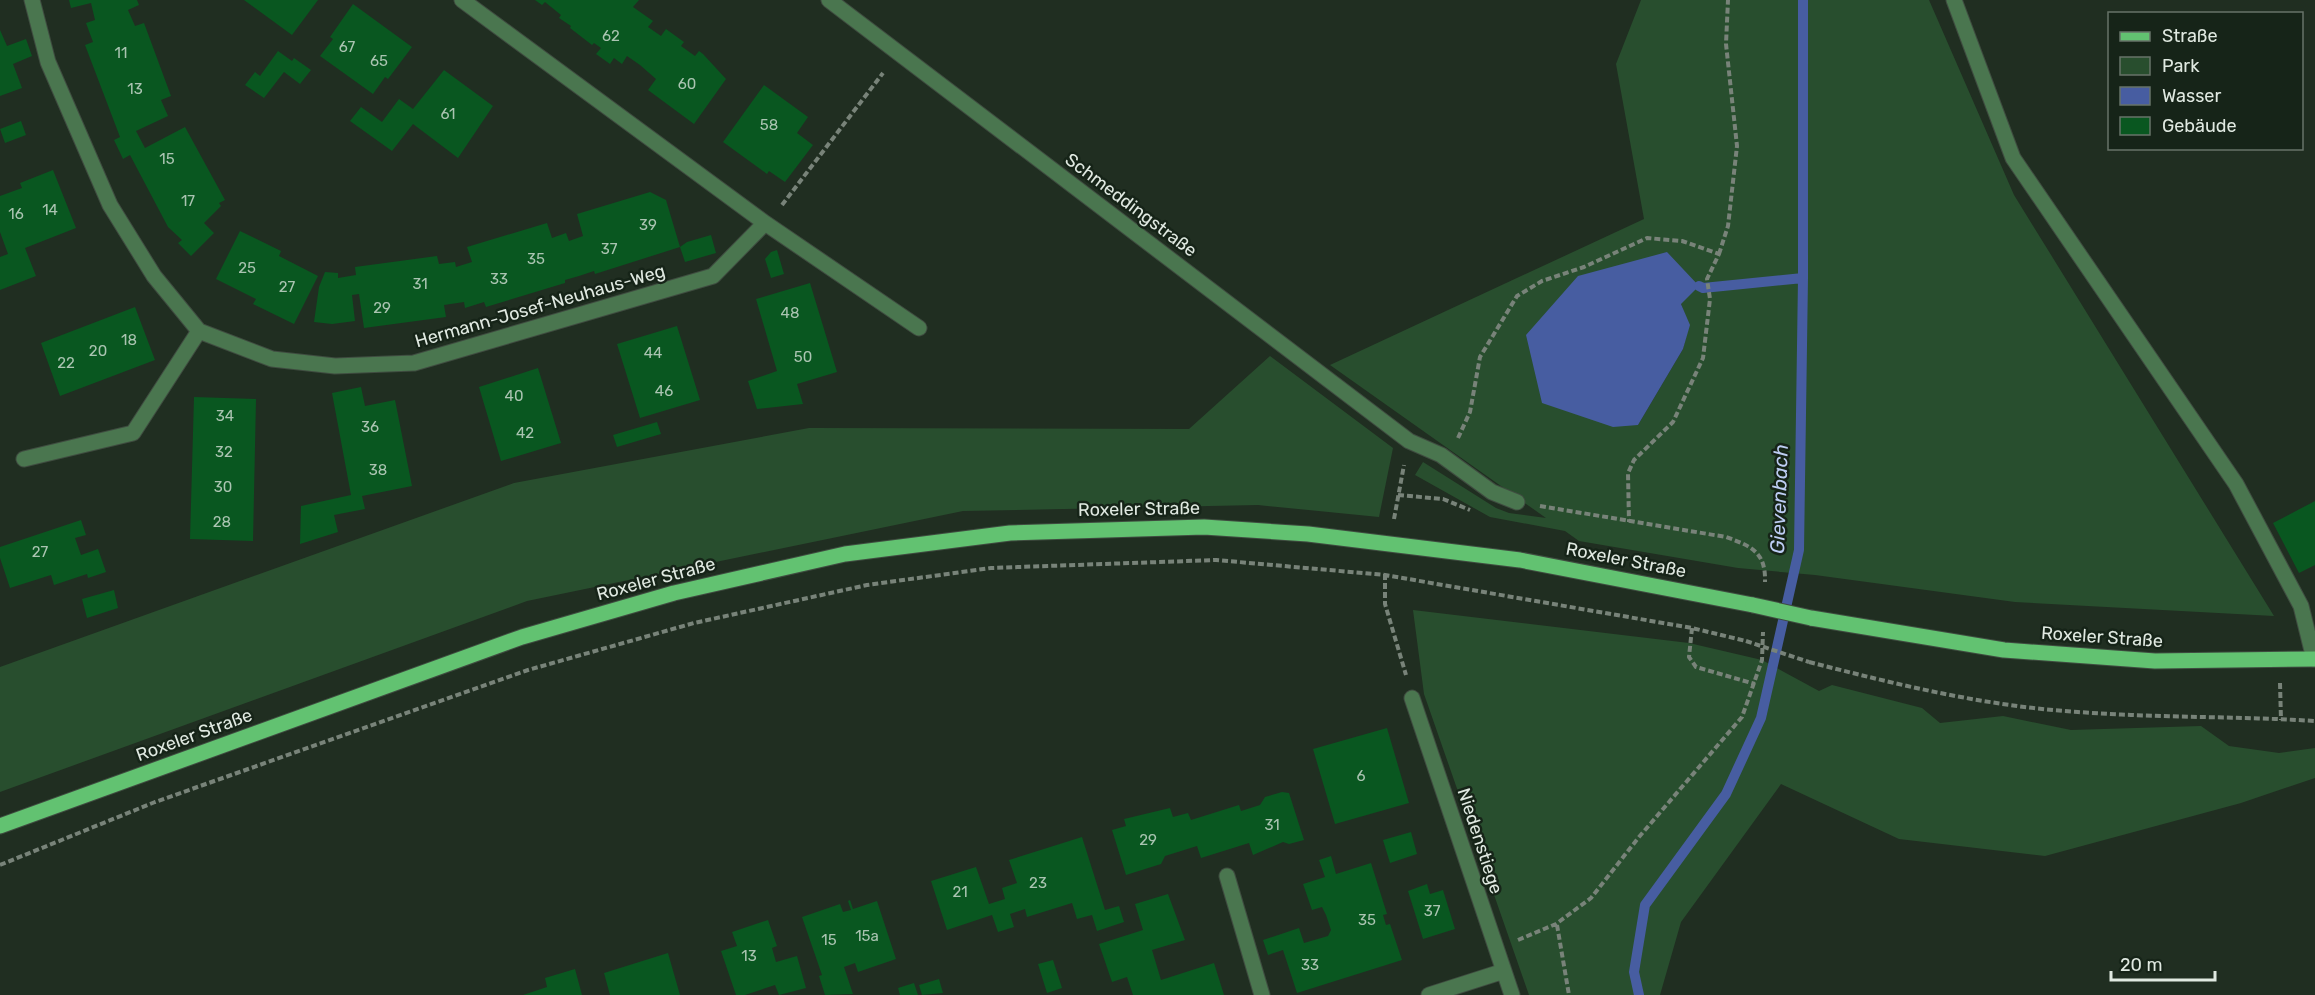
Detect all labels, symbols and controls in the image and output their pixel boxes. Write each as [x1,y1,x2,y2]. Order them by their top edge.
legend [2108,12,2303,150]
text: Straße [2162,25,2218,47]
house number: 62 [602,27,620,45]
house number: 67 [339,38,355,56]
house number: 11 [115,44,127,62]
house number: 65 [370,52,388,70]
text: Park [2162,55,2200,77]
house number: 60 [678,75,696,93]
house number: 13 [127,80,143,98]
text: Wasser [2162,85,2221,107]
house number: 61 [440,105,456,123]
text: Gebäude [2162,115,2237,137]
house number: 58 [760,116,778,134]
street label: Schmeddingstraße [1061,148,1201,262]
house number: 15 [159,150,175,168]
house number: 17 [181,192,195,210]
house number: 14 [42,201,58,219]
house number: 16 [8,205,24,223]
house number: 39 [639,216,657,234]
house number: 37 [601,240,618,258]
house number: 35 [527,250,545,268]
house number: 25 [238,259,256,277]
street label: Hermann-Josef-Neuhaus-Weg [412,260,668,352]
house number: 33 [490,270,508,288]
house number: 31 [412,275,428,293]
house number: 27 [279,278,296,296]
house number: 29 [373,299,391,317]
house number: 48 [781,304,799,322]
house number: 18 [121,331,137,349]
house number: 20 [89,342,107,360]
house number: 44 [644,344,662,362]
house number: 50 [794,348,812,366]
house number: 22 [57,354,75,372]
house number: 46 [655,382,673,400]
house number: 40 [505,387,523,405]
house number: 34 [216,407,234,425]
house number: 36 [361,418,379,436]
house number: 42 [516,424,534,442]
house number: 32 [215,443,233,461]
water label: Gievenbach [1765,444,1793,554]
house number: 38 [369,461,387,479]
house number: 30 [214,478,232,496]
street label: Roxeler Straße [1078,497,1200,521]
house number: 28 [213,513,231,531]
street label: Roxeler Straße [1564,538,1688,582]
house number: 27 [32,543,49,561]
street label: Roxeler Straße [594,553,718,605]
street label: Roxeler Straße [2040,622,2164,652]
street label: Roxeler Straße [133,704,255,766]
house number: 6 [1356,767,1366,785]
street label: Niedenstiege [1453,785,1507,897]
house number: 31 [1264,816,1280,834]
house number: 29 [1139,831,1157,849]
house number: 23 [1029,874,1047,892]
house number: 21 [952,883,968,901]
house number: 37 [1424,902,1441,920]
house number: 35 [1358,911,1376,929]
house number: 15a [855,927,879,945]
house number: 15 [821,931,837,949]
scale bar [2111,944,2214,982]
house number: 13 [741,947,757,965]
text: 20 m [2120,954,2162,976]
house number: 33 [1301,956,1319,974]

